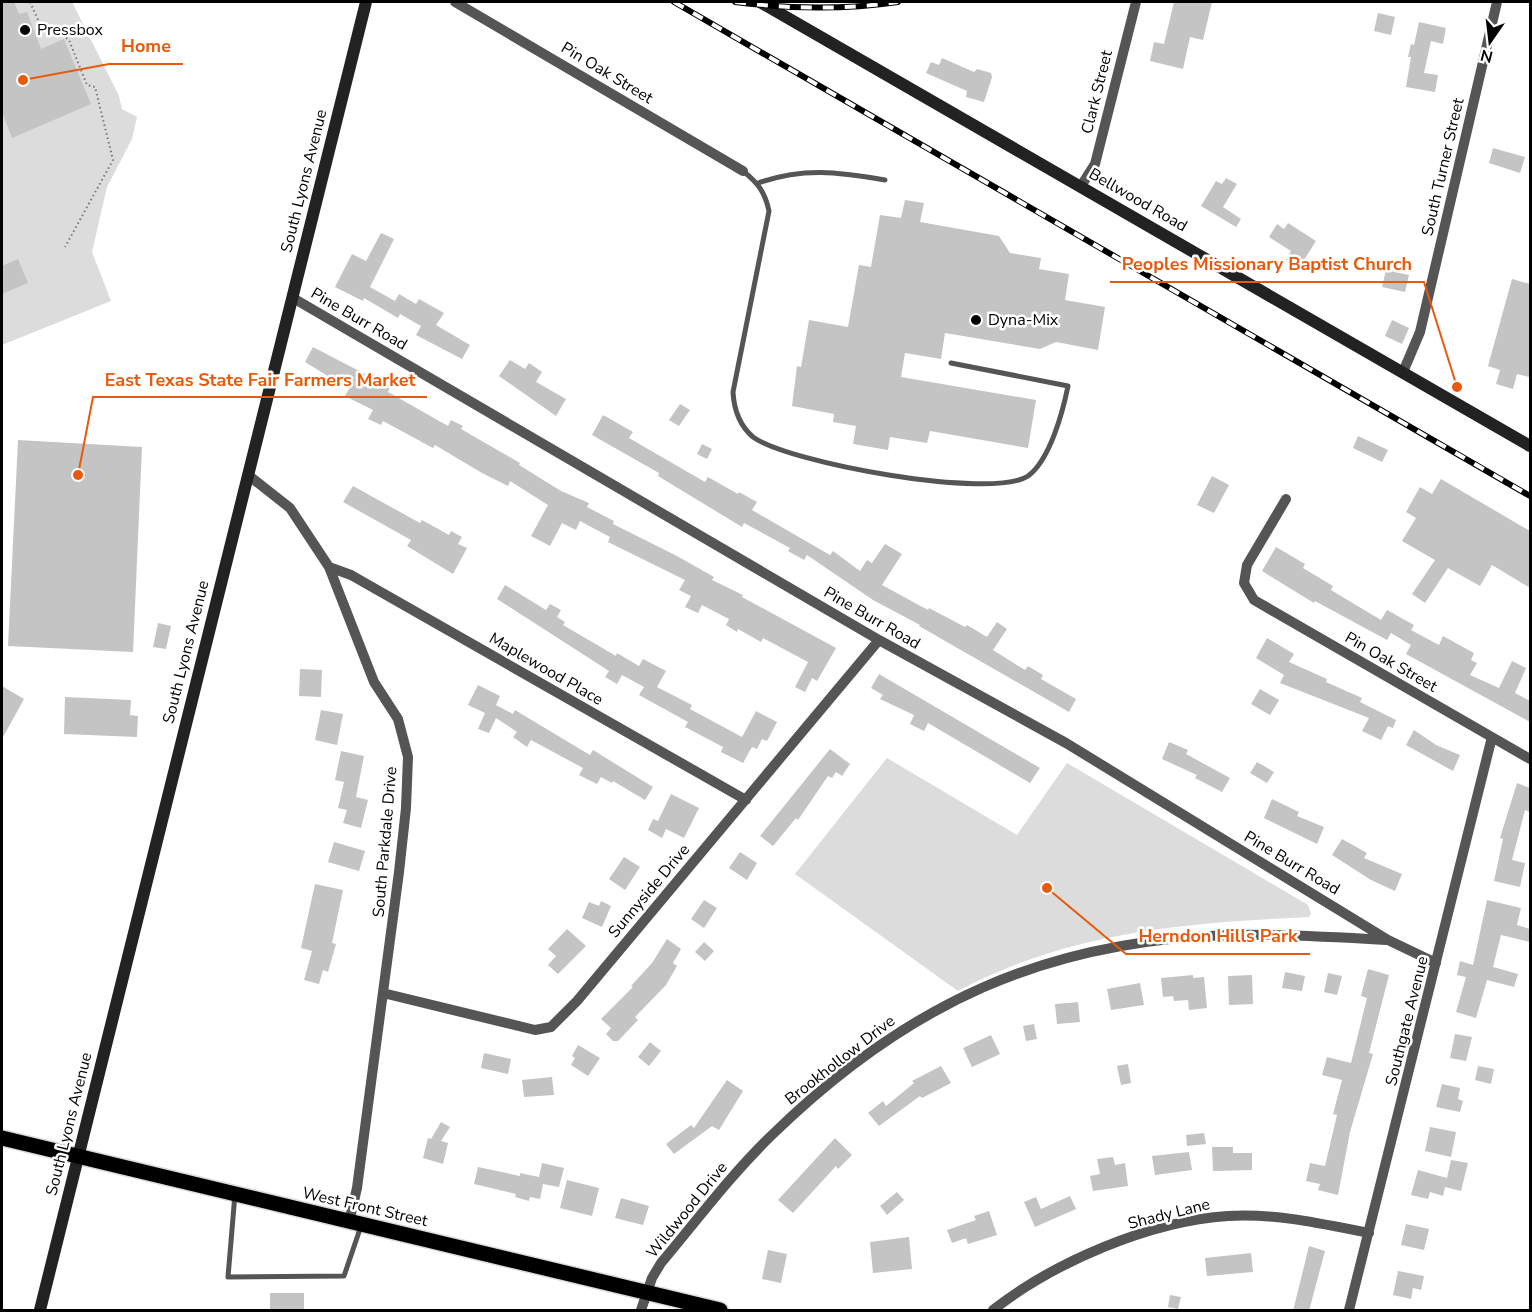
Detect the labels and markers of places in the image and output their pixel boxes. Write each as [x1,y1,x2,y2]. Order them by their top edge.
place label: Pressbox [37,19,104,41]
marker: Pressbox [18,23,32,37]
callout: Home [109,28,183,64]
callout: Peoples Missionary Baptist Church [1110,246,1424,282]
place label: Dyna-Mix [988,309,1059,331]
marker: Dyna-Mix [969,313,983,327]
callout: East Texas State Fair Farmers Market [93,361,427,397]
callout: Herndon Hills Park [1126,918,1310,954]

